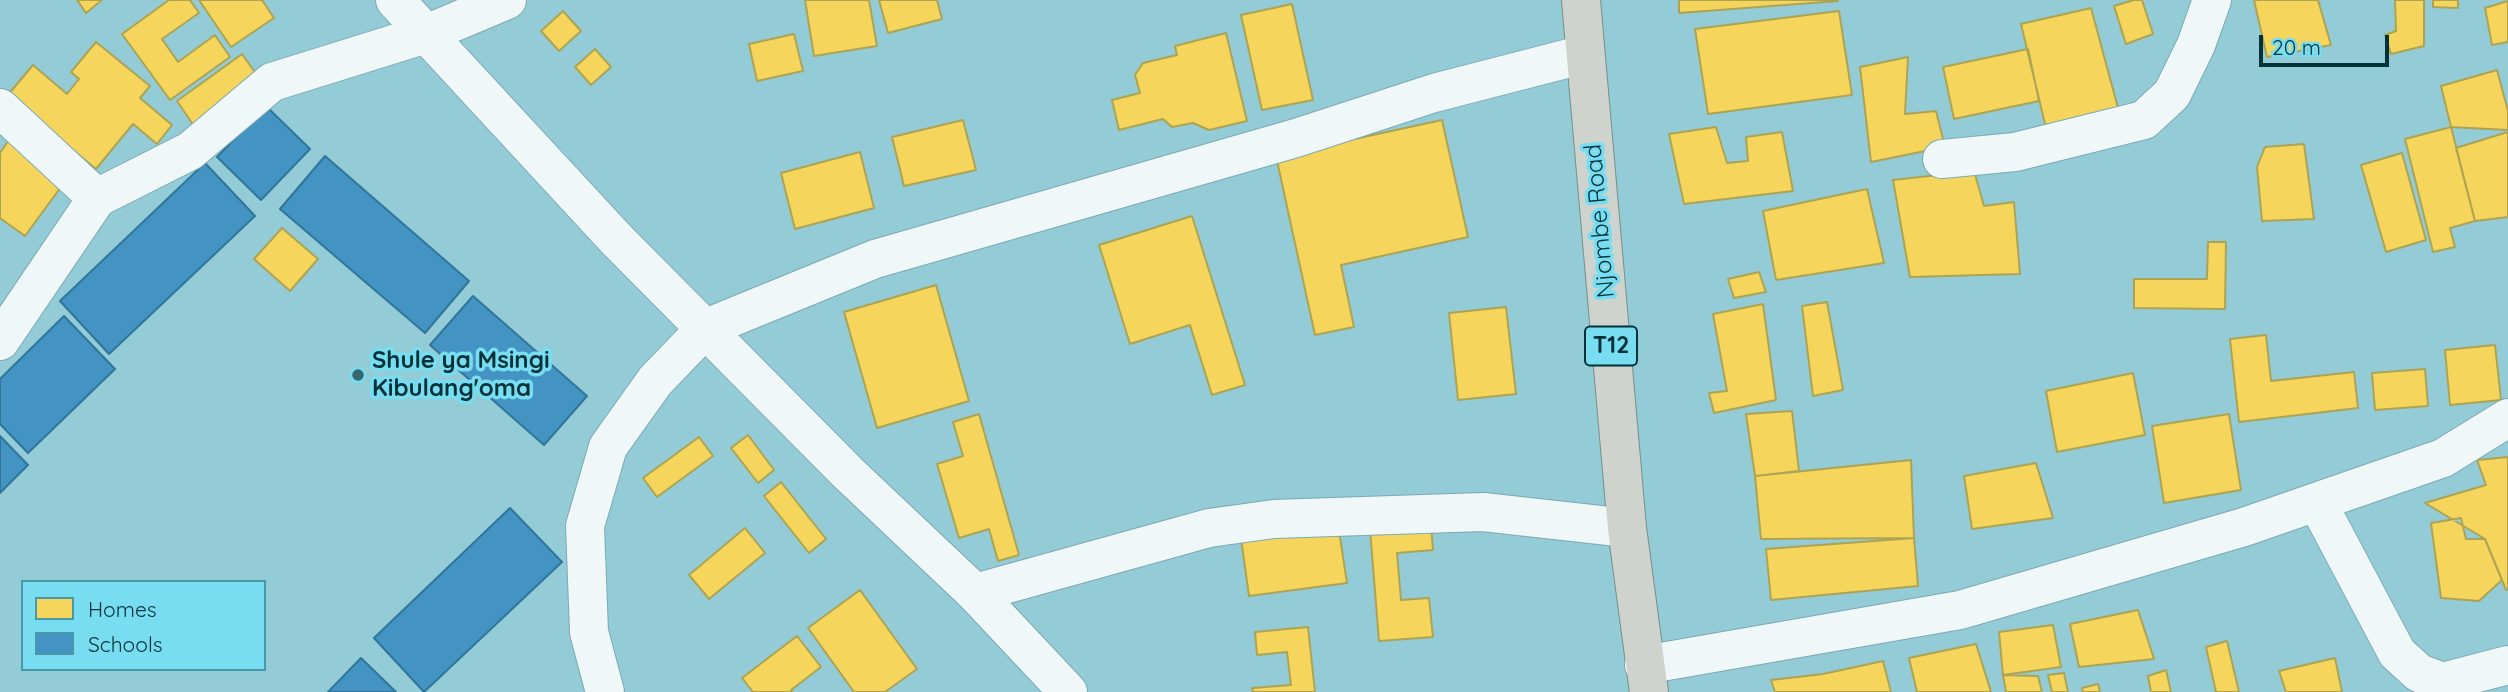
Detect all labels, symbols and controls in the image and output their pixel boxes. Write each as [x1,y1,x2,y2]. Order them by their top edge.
scale bar [2263,21,2392,65]
text: 20 m [2272,34,2321,60]
street label: Njombe Road [1579,143,1621,299]
road number: T12 [1585,326,1637,366]
place label: Shule ya Msingi Kibulang'oma [372,347,550,403]
marker: Shule ya Msingi Kibulang'oma [350,367,366,383]
legend [21,580,266,671]
text: Homes [88,596,157,622]
text: Schools [88,631,163,657]

